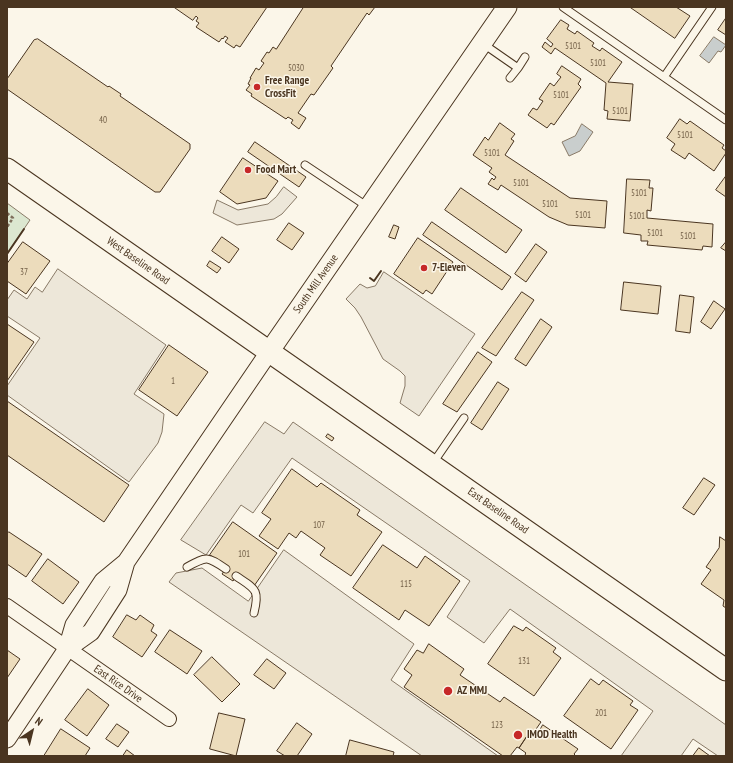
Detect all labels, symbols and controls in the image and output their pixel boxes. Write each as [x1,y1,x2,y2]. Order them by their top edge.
house number: 5101 [565,41,581,51]
house number: 5101 [590,58,606,68]
house number: 5030 [288,63,304,73]
place label: Free Range CrossFit [265,74,309,100]
marker: Free Range CrossFit [252,82,262,92]
house number: 5101 [553,90,569,100]
house number: 5101 [612,106,628,116]
house number: 40 [99,115,107,125]
house number: 5101 [677,130,693,140]
house number: 5101 [484,148,500,158]
place label: Food Mart [256,163,296,177]
marker: Food Mart [243,165,253,175]
house number: 5101 [513,178,529,188]
house number: 5101 [631,188,647,198]
house number: 5101 [542,199,558,209]
house number: 5101 [575,210,591,220]
house number: 5101 [629,211,645,221]
house number: 5101 [647,228,663,238]
house number: 5101 [680,231,696,241]
street label: West Baseline Road [104,234,172,288]
street label: South Mill Avenue [291,252,341,316]
place label: 7-Eleven [432,261,466,275]
marker: 7-Eleven [419,263,429,273]
house number: 37 [20,267,28,277]
house number: 1 [171,376,175,386]
street label: East Baseline Road [465,485,531,537]
house number: 107 [313,520,325,530]
house number: 101 [238,549,250,559]
house number: 115 [400,579,412,589]
house number: 131 [518,656,530,666]
street label: East Rice Drive [91,662,145,706]
place label: AZ MMJ [457,684,487,698]
marker: AZ MMJ [442,685,454,697]
house number: 201 [595,708,607,718]
north arrow [12,711,52,751]
text: N [32,714,45,729]
house number: 123 [491,720,503,730]
place label: IMOD Health [527,728,577,742]
marker: IMOD Health [512,729,524,741]

